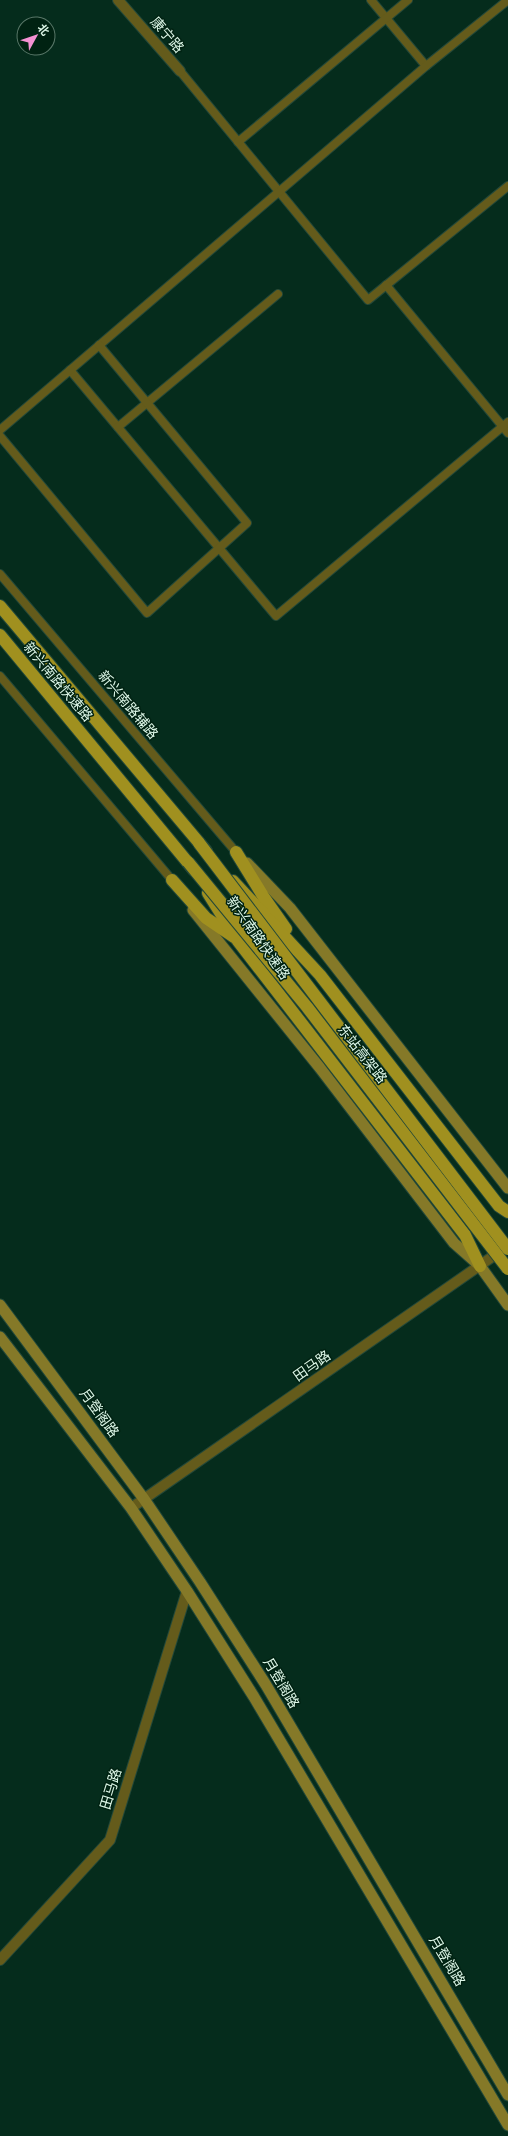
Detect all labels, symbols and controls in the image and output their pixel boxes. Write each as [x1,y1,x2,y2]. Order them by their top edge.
street label: 康宁路 [147,14,187,56]
north arrow [16,16,56,56]
text: 北 [35,22,52,38]
street label: 新兴南路快速路 [20,639,96,725]
street label: 新兴南路辅路 [94,667,162,743]
street label: 新兴南路快速路 [223,893,293,983]
street label: 东站高架路 [334,1021,390,1087]
street label: 田马路 [290,1347,334,1385]
street label: 月登阁路 [76,1385,122,1441]
street label: 月登阁路 [259,1655,303,1711]
street label: 田马路 [97,1766,125,1812]
street label: 月登阁路 [425,1933,469,1989]

